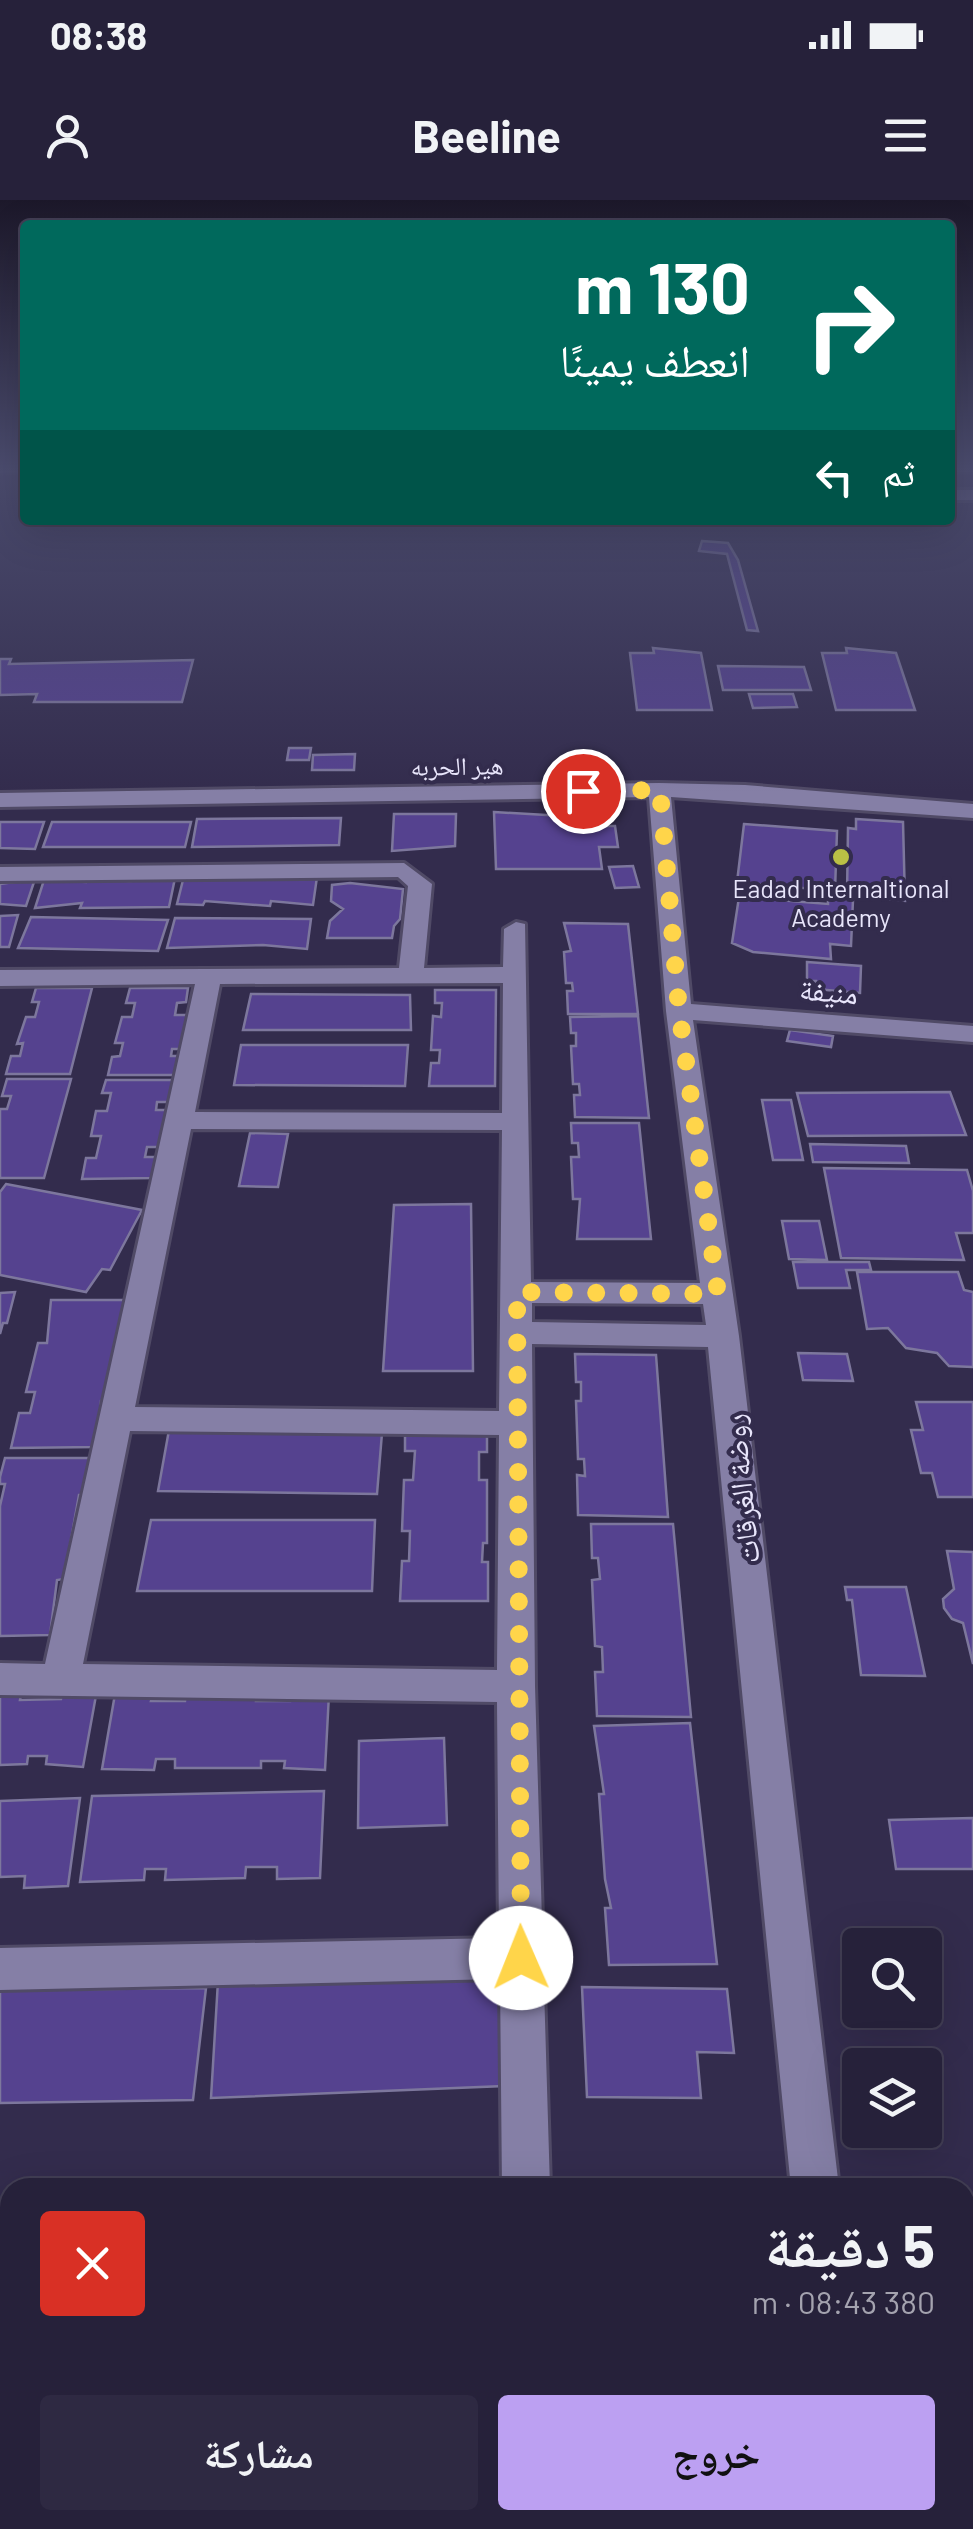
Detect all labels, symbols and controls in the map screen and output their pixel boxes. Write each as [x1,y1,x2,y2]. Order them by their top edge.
text: 08:38 [50,12,147,58]
icon: person [40,108,95,163]
text: Beeline [412,108,561,162]
icon: menu [878,108,933,163]
text: 130 m [575,244,750,328]
icon: right [785,260,915,390]
text: انعطف يمينًا [559,332,750,386]
text: ثم [882,448,915,494]
icon: left [807,450,862,505]
street label: هير الحربه [410,749,504,782]
pin [541,749,626,834]
icon: arrive [556,764,611,819]
marker: Eadad Internaltional Academy [830,846,852,868]
place label: Eadad Internaltional Academy [732,873,950,932]
street label: منيفة [798,970,860,1011]
street label: روضة الغرقات [714,1412,766,1566]
position arrow [469,1906,573,2010]
map controls [842,1928,942,2148]
button: search [842,1928,942,2028]
button: layers [842,2048,942,2148]
text: 5 دقيقة [765,2208,935,2280]
button: close [40,2211,145,2316]
text: 380 m · 08:43 [752,2282,935,2320]
button: مشاركة [40,2395,478,2510]
button: خروج [498,2395,935,2510]

